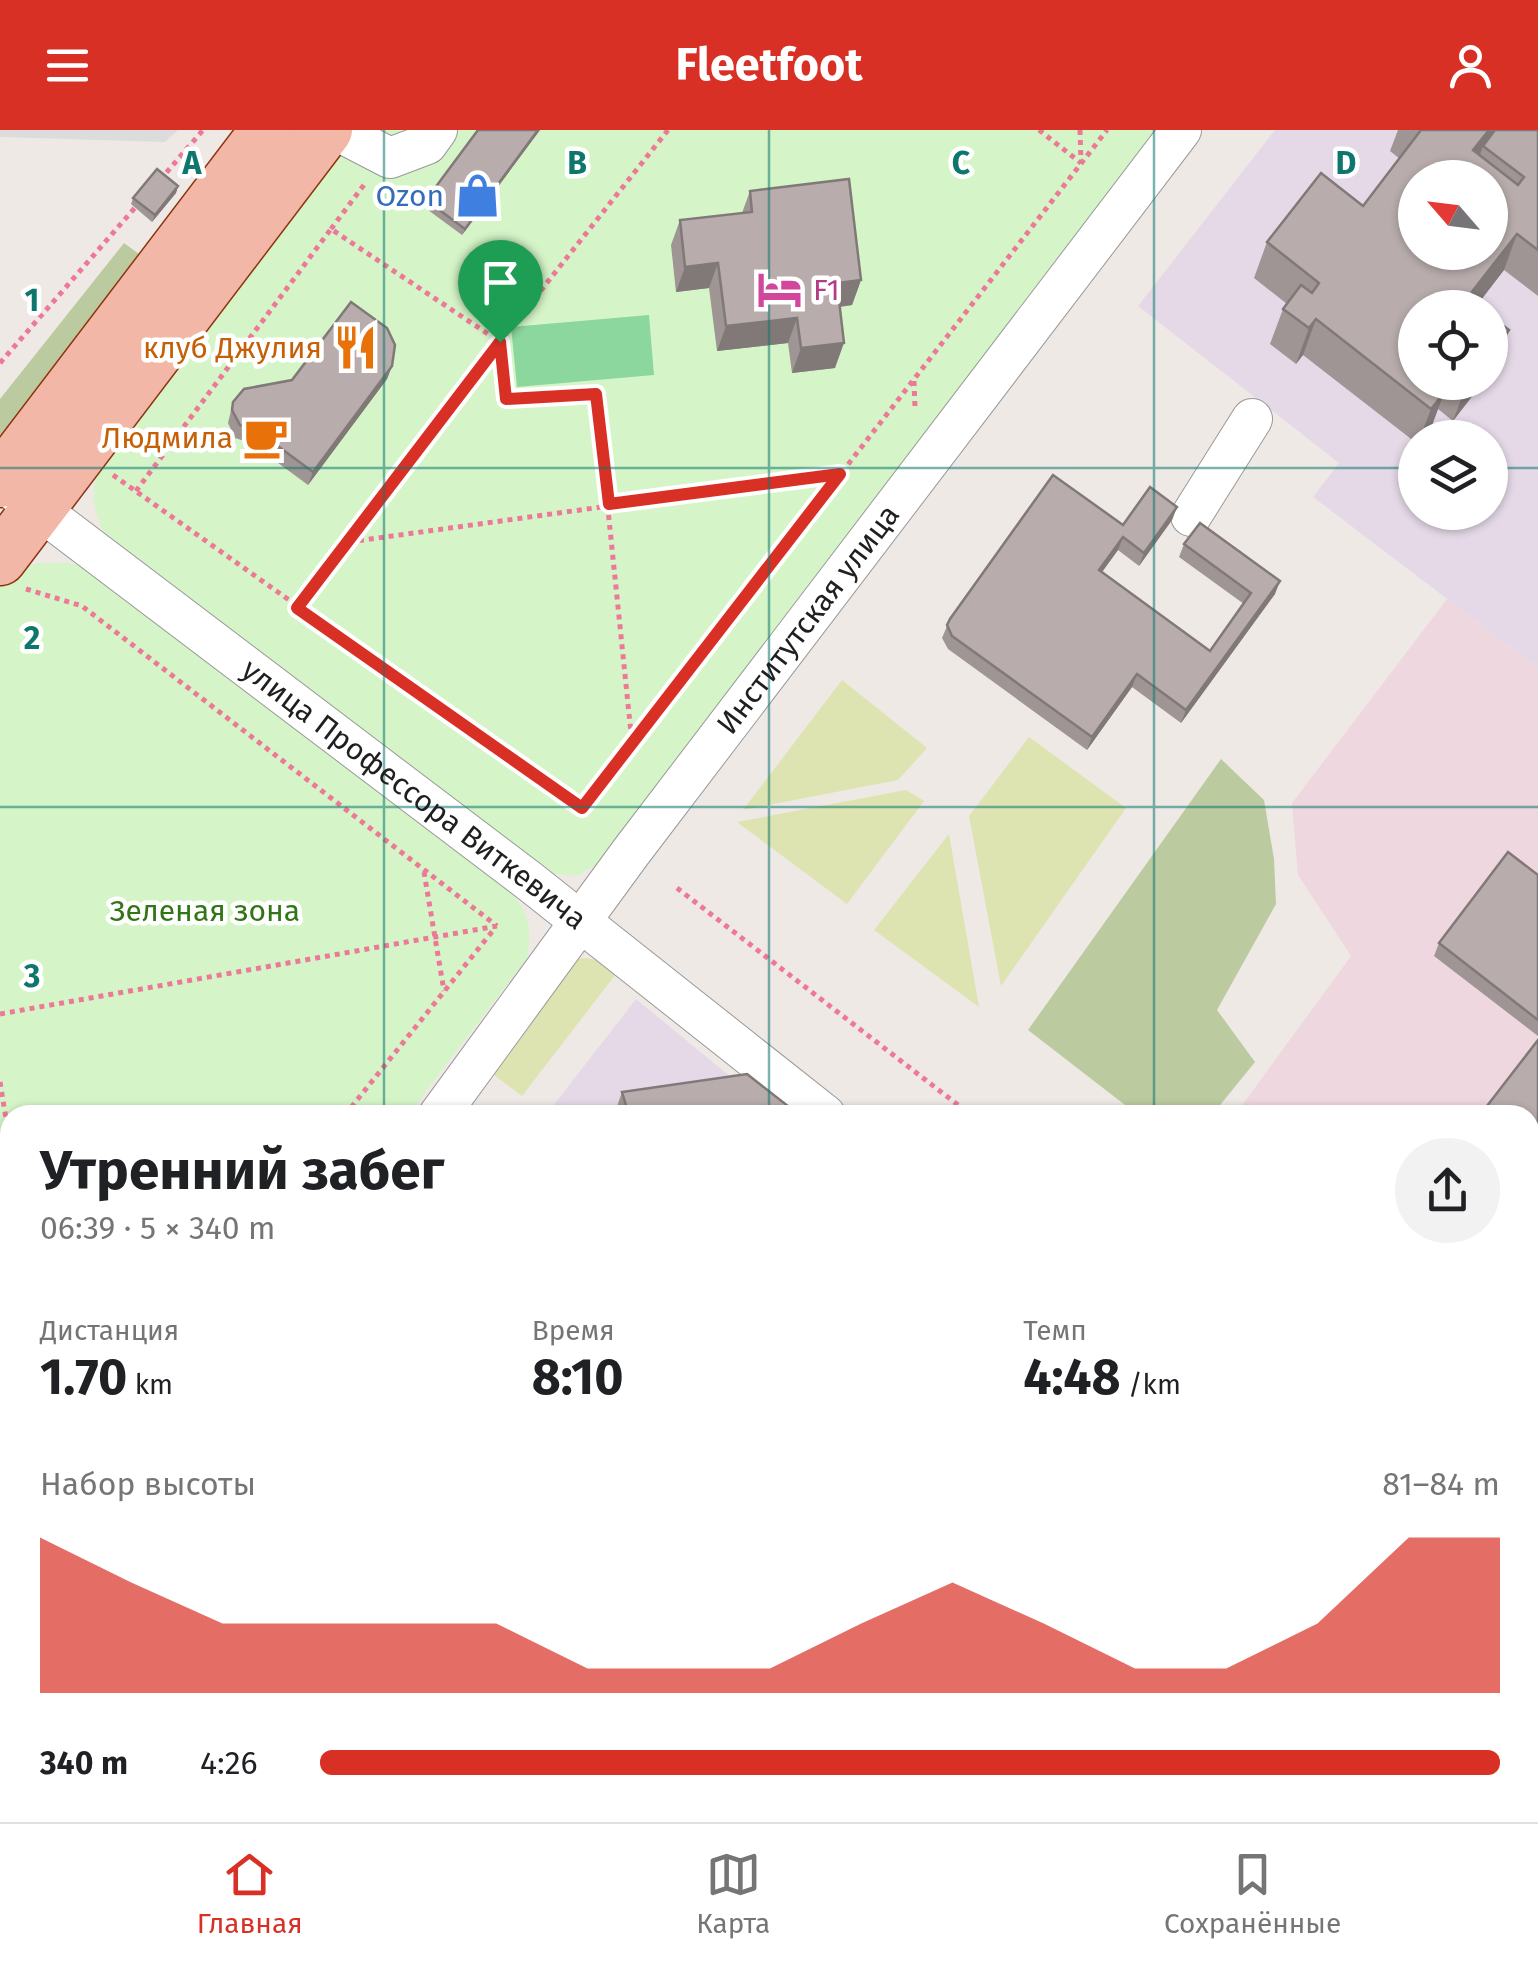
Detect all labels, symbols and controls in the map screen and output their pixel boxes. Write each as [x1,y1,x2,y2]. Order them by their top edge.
icon: menu [40,38,95,93]
text: Fleetfoot [675,38,863,92]
icon: person [1443,38,1498,93]
text: A [182,144,203,182]
text: B [567,144,587,182]
text: C [952,144,971,182]
text: D [1336,144,1356,182]
north arrow [1398,160,1508,270]
map controls [1398,160,1508,530]
shop icon: Ozon [453,172,501,220]
place label: Ozon [376,178,444,214]
pin [458,240,543,343]
icon: arrive [473,255,528,310]
hotel icon: F1 [756,266,804,314]
place label: F1 [813,272,840,308]
text: 1 [25,281,39,319]
button: locate [1398,290,1508,400]
restaurant icon: клуб Джулия [331,324,379,372]
place label: клуб Джулия [143,330,322,366]
cafe icon: Людмила [242,414,290,462]
place label: Людмила [101,420,233,456]
button: layers [1398,420,1508,530]
street label: Институтская улица [709,497,907,741]
text: 2 [24,619,40,657]
street label: улица Профессора Виткевича [235,652,594,937]
park label: Зеленая зона [110,893,300,929]
text: 3 [23,957,40,995]
text: Утренний забег [40,1138,444,1204]
button: share [1395,1138,1500,1243]
text: 06:39 · 5 × 340 m [40,1209,276,1247]
text: Дистанция [40,1314,179,1347]
text: Время [532,1314,615,1347]
text: Темп [1023,1314,1087,1347]
text: 1.70 [40,1347,127,1407]
text: 8:10 [532,1347,623,1407]
text: 4:48 [1023,1347,1121,1407]
text: km [127,1368,173,1401]
text: /km [1121,1368,1181,1401]
text: Набор высоты [40,1465,256,1503]
text: 81–84 m [1382,1465,1500,1503]
text: 340 m [40,1744,128,1782]
text: 4:26 [200,1744,258,1782]
tab: Главная [197,1847,303,1940]
tab: Карта [696,1847,770,1940]
tab: Сохранённые [1164,1847,1341,1940]

